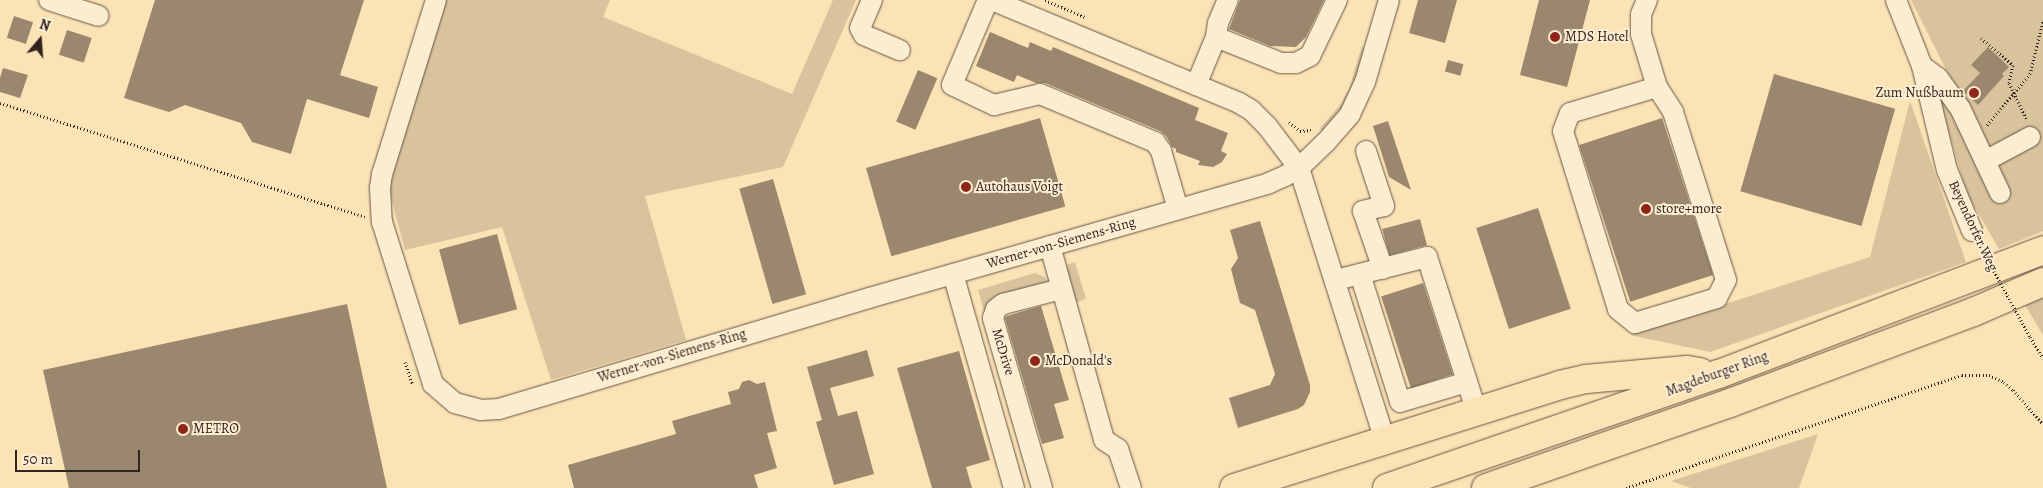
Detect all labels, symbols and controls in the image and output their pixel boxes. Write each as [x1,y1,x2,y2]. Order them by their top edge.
north arrow [15,15,65,65]
text: N [37,15,53,36]
place label: MDS Hotel [1565,29,1628,45]
marker: MDS Hotel [1549,31,1561,43]
place label: Zum Nußbaum [1875,85,1964,101]
marker: Zum Nußbaum [1968,87,1980,99]
street label: Beyendorfer Weg [1945,178,2001,274]
place label: Autohaus Voigt [976,179,1063,195]
marker: Autohaus Voigt [960,181,972,193]
place label: store+more [1656,201,1722,217]
marker: store+more [1640,203,1652,215]
street label: Werner-von-Siemens-Ring [985,214,1137,272]
street label: Werner-von-Siemens-Ring [596,325,748,387]
street label: McDrive [988,326,1018,378]
street label: Magdeburger Ring [1664,348,1770,400]
place label: McDonald's [1045,353,1112,369]
marker: McDonald's [1029,355,1041,367]
place label: METRO [193,421,239,437]
marker: METRO [177,423,189,435]
scale bar [18,440,142,472]
text: 50 m [23,449,53,469]

